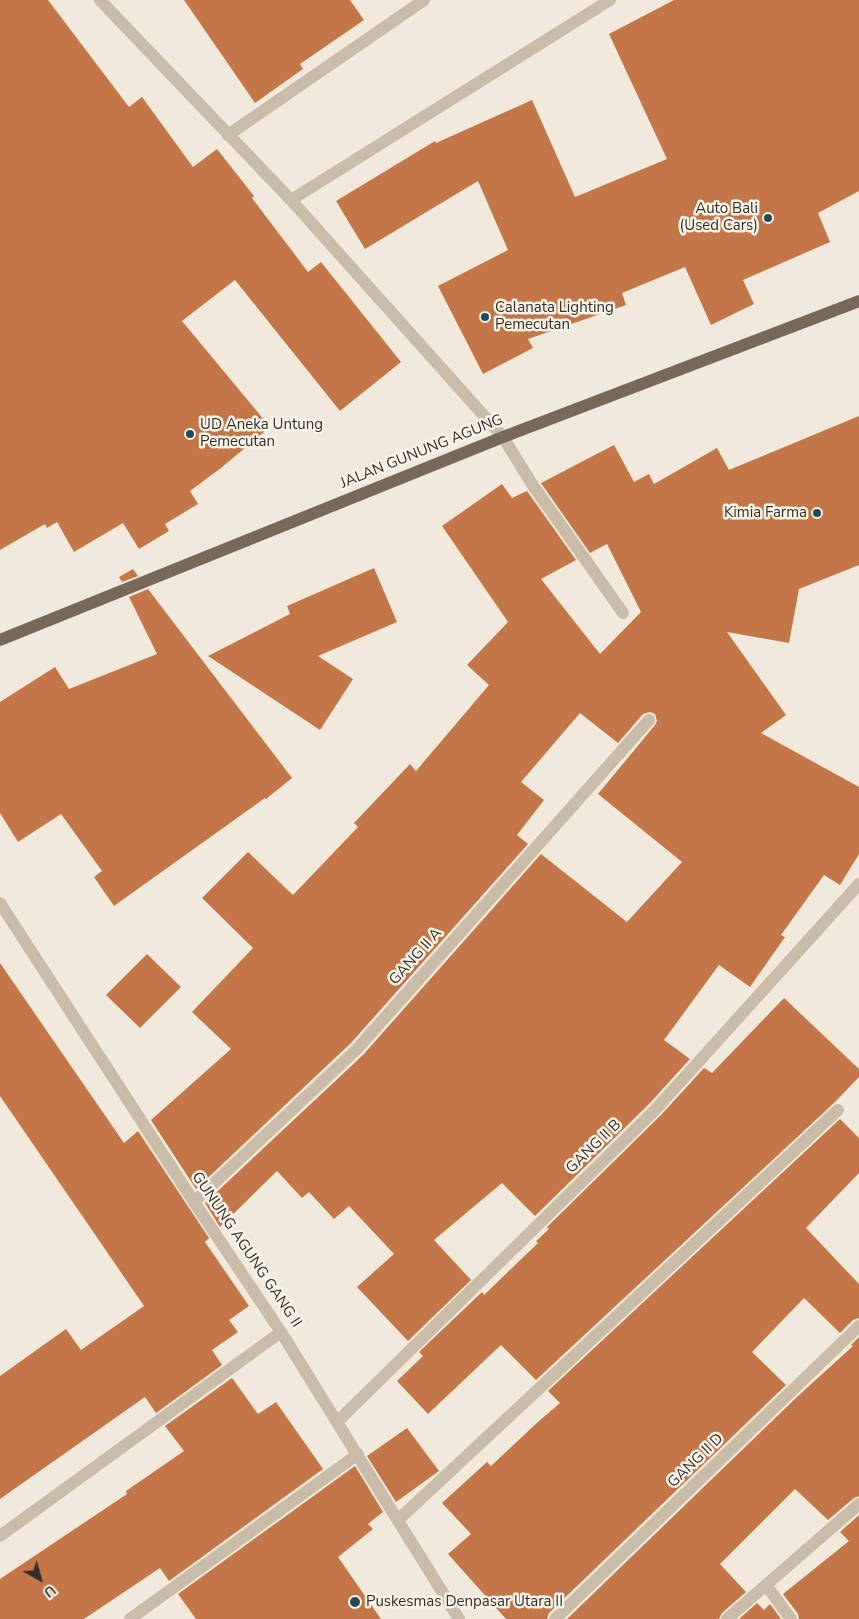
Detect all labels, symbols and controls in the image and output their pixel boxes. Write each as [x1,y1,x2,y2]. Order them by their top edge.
place label: Auto Bali (Used Cars) [679,200,758,235]
marker: Auto Bali (Used Cars) [762,212,774,224]
place label: Calanata Lighting Pemecutan [495,299,614,334]
marker: Calanata Lighting Pemecutan [479,311,491,323]
street label: JALAN GUNUNG AGUNG [338,411,506,493]
place label: UD Aneka Untung Pemecutan [200,416,323,451]
marker: UD Aneka Untung Pemecutan [184,428,196,440]
place label: Kimia Farma [724,504,807,522]
marker: Kimia Farma [811,507,823,519]
street label: GANG II A [386,925,446,989]
street label: GANG II B [563,1116,625,1178]
street label: GUNUNG AGUNG GANG II [187,1169,305,1331]
street label: GANG II D [664,1430,728,1492]
north arrow [15,1554,65,1604]
text: U [40,1581,59,1602]
place label: Puskesmas Denpasar Utara II [366,1593,563,1611]
marker: Puskesmas Denpasar Utara II [348,1595,362,1609]

